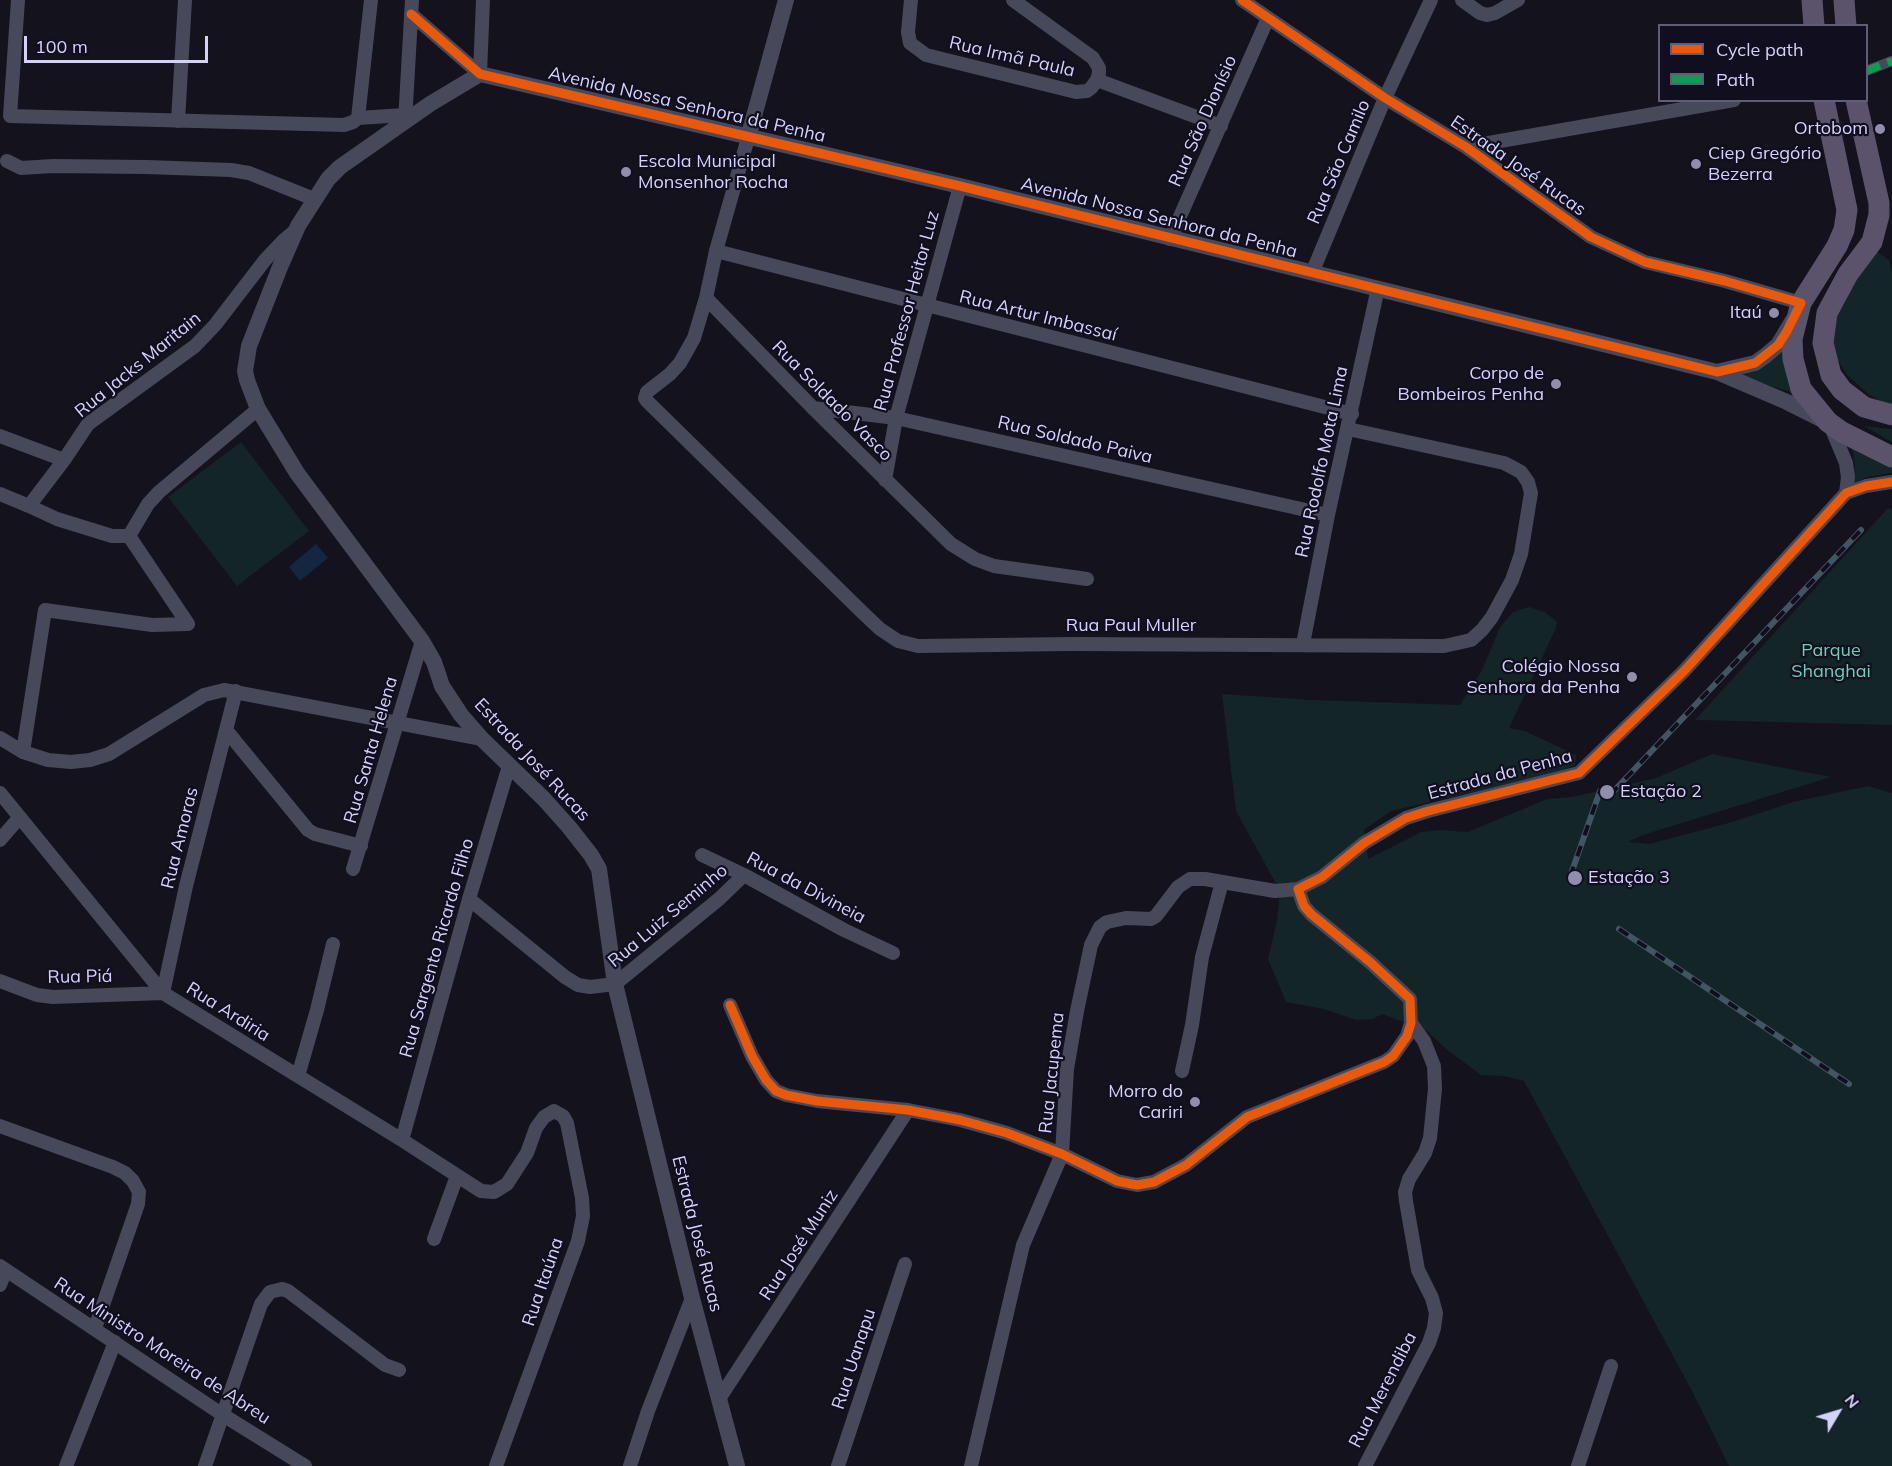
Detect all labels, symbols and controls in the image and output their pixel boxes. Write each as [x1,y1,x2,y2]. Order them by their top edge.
scale bar [27,24,212,62]
legend [1658,24,1868,102]
street label: Rua Irmã Paula [947,32,1077,82]
text: 100 m [35,35,88,58]
text: Cycle path [1716,38,1803,61]
street label: Rua São Dionísio [1164,52,1242,190]
street label: Avenida Nossa Senhora da Penha [546,63,828,147]
text: Path [1716,68,1755,91]
street label: Rua São Camilo [1303,97,1375,227]
street label: Estrada José Rucas [1446,111,1590,221]
place label: Ortobom [1794,118,1868,140]
marker: Ortobom [1873,122,1887,136]
place label: Ciep Gregório Bezerra [1708,143,1821,186]
place label: Escola Municipal Monsenhor Rocha [638,151,788,194]
marker: Ciep Gregório Bezerra [1689,157,1703,171]
marker: Escola Municipal Monsenhor Rocha [619,165,633,179]
street label: Avenida Nossa Senhora da Penha [1019,173,1299,263]
street label: Rua Professor Heitor Luz [870,209,944,413]
street label: Rua Artur Imbassaí [957,286,1119,346]
place label: Itaú [1730,302,1762,324]
marker: Itaú [1767,306,1781,320]
street label: Rua Jacks Maritain [71,308,205,422]
street label: Rua Soldado Vasco [767,336,897,466]
place label: Corpo de Bombeiros Penha [1397,363,1544,406]
street label: Rua Rodolfo Mota Lima [1291,364,1353,560]
marker: Corpo de Bombeiros Penha [1549,377,1563,391]
street label: Rua Soldado Paiva [996,412,1154,468]
street label: Rua Paul Muller [1066,615,1196,637]
park label: Parque Shanghai [1791,640,1871,682]
place label: Colégio Nossa Senhora da Penha [1466,656,1620,698]
marker: Colégio Nossa Senhora da Penha [1625,670,1639,684]
street label: Rua Santa Helena [340,674,402,826]
street label: Estrada José Rucas [469,694,595,826]
street label: Estrada da Penha [1426,745,1574,805]
place label: Estação 2 [1620,781,1702,803]
marker: Estação 2 [1598,783,1616,801]
street label: Rua Amoras [157,785,203,891]
street label: Rua Sargento Ricardo Filho [395,836,479,1060]
street label: Rua da Divineia [743,848,869,928]
street label: Rua Luiz Seminho [604,860,732,972]
place label: Estação 3 [1588,867,1670,889]
marker: Estação 3 [1566,869,1584,887]
street label: Rua Piá [47,966,113,988]
street label: Rua Ardiria [182,978,274,1046]
street label: Rua Jacupema [1035,1011,1069,1135]
place label: Morro do Cariri [1108,1081,1183,1124]
marker: Morro do Cariri [1188,1095,1202,1109]
street label: Estrada José Rucas [667,1154,727,1314]
street label: Rua José Muniz [755,1185,843,1305]
street label: Rua Itaúna [518,1235,568,1329]
street label: Rua Ministro Moreira de Abreu [50,1273,274,1429]
street label: Rua Uanapu [828,1306,880,1412]
street label: Rua Merendiba [1345,1329,1421,1451]
north arrow [1808,1382,1868,1442]
text: N [1841,1390,1864,1412]

